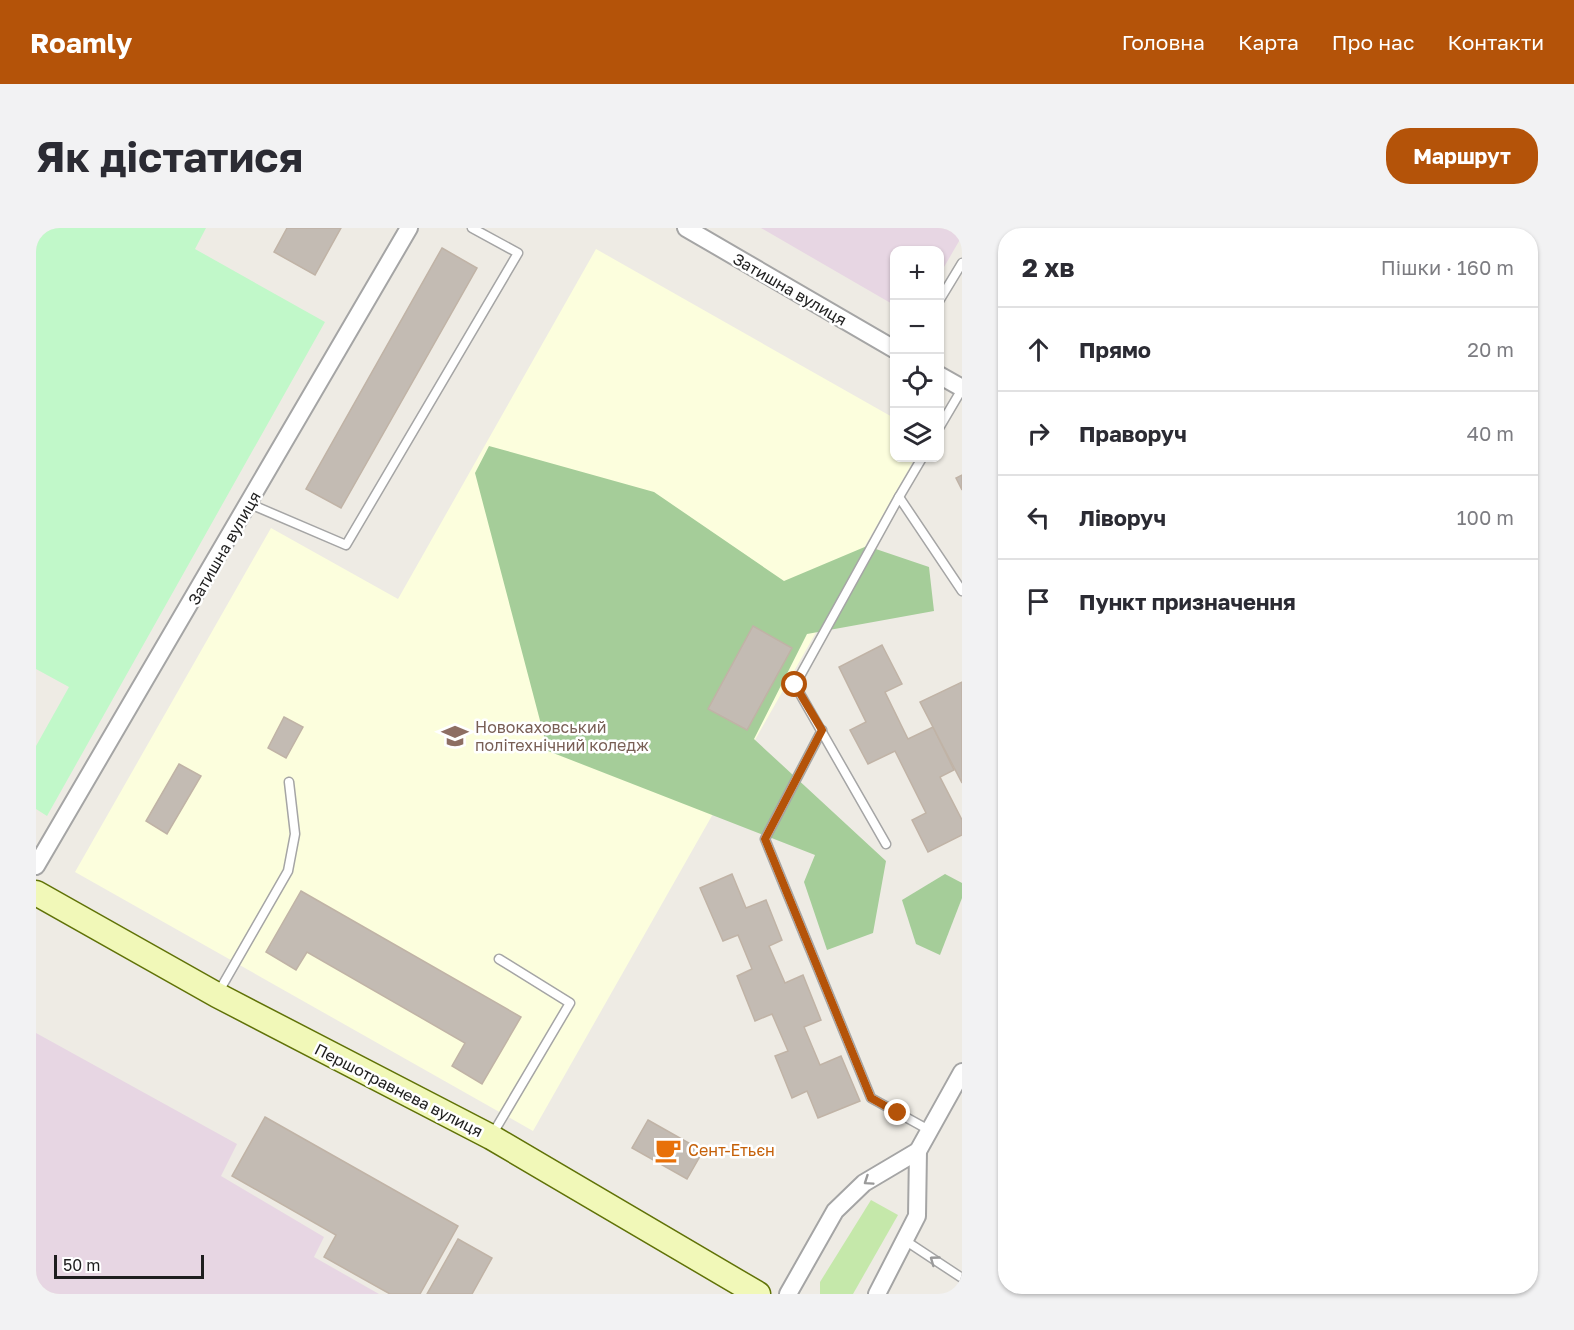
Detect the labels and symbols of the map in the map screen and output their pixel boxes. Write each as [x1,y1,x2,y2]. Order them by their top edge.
street label: Затишна вулиця [729,248,851,330]
street label: Затишна вулиця [183,487,265,609]
route start [781,671,807,697]
place label: Новокаховський політехнічний коледж [475,717,649,755]
school or university icon: Новокаховський політехнічний коледж [440,721,470,751]
street label: Першотравнева вулиця [312,1039,486,1141]
route end [884,1099,910,1125]
cafe icon: Сент-Етьєн [653,1135,683,1165]
place label: Сент-Етьєн [688,1140,775,1160]
one-way arrow [864,1174,875,1185]
scale bar [54,1252,204,1280]
one-way arrow [929,1256,940,1267]

